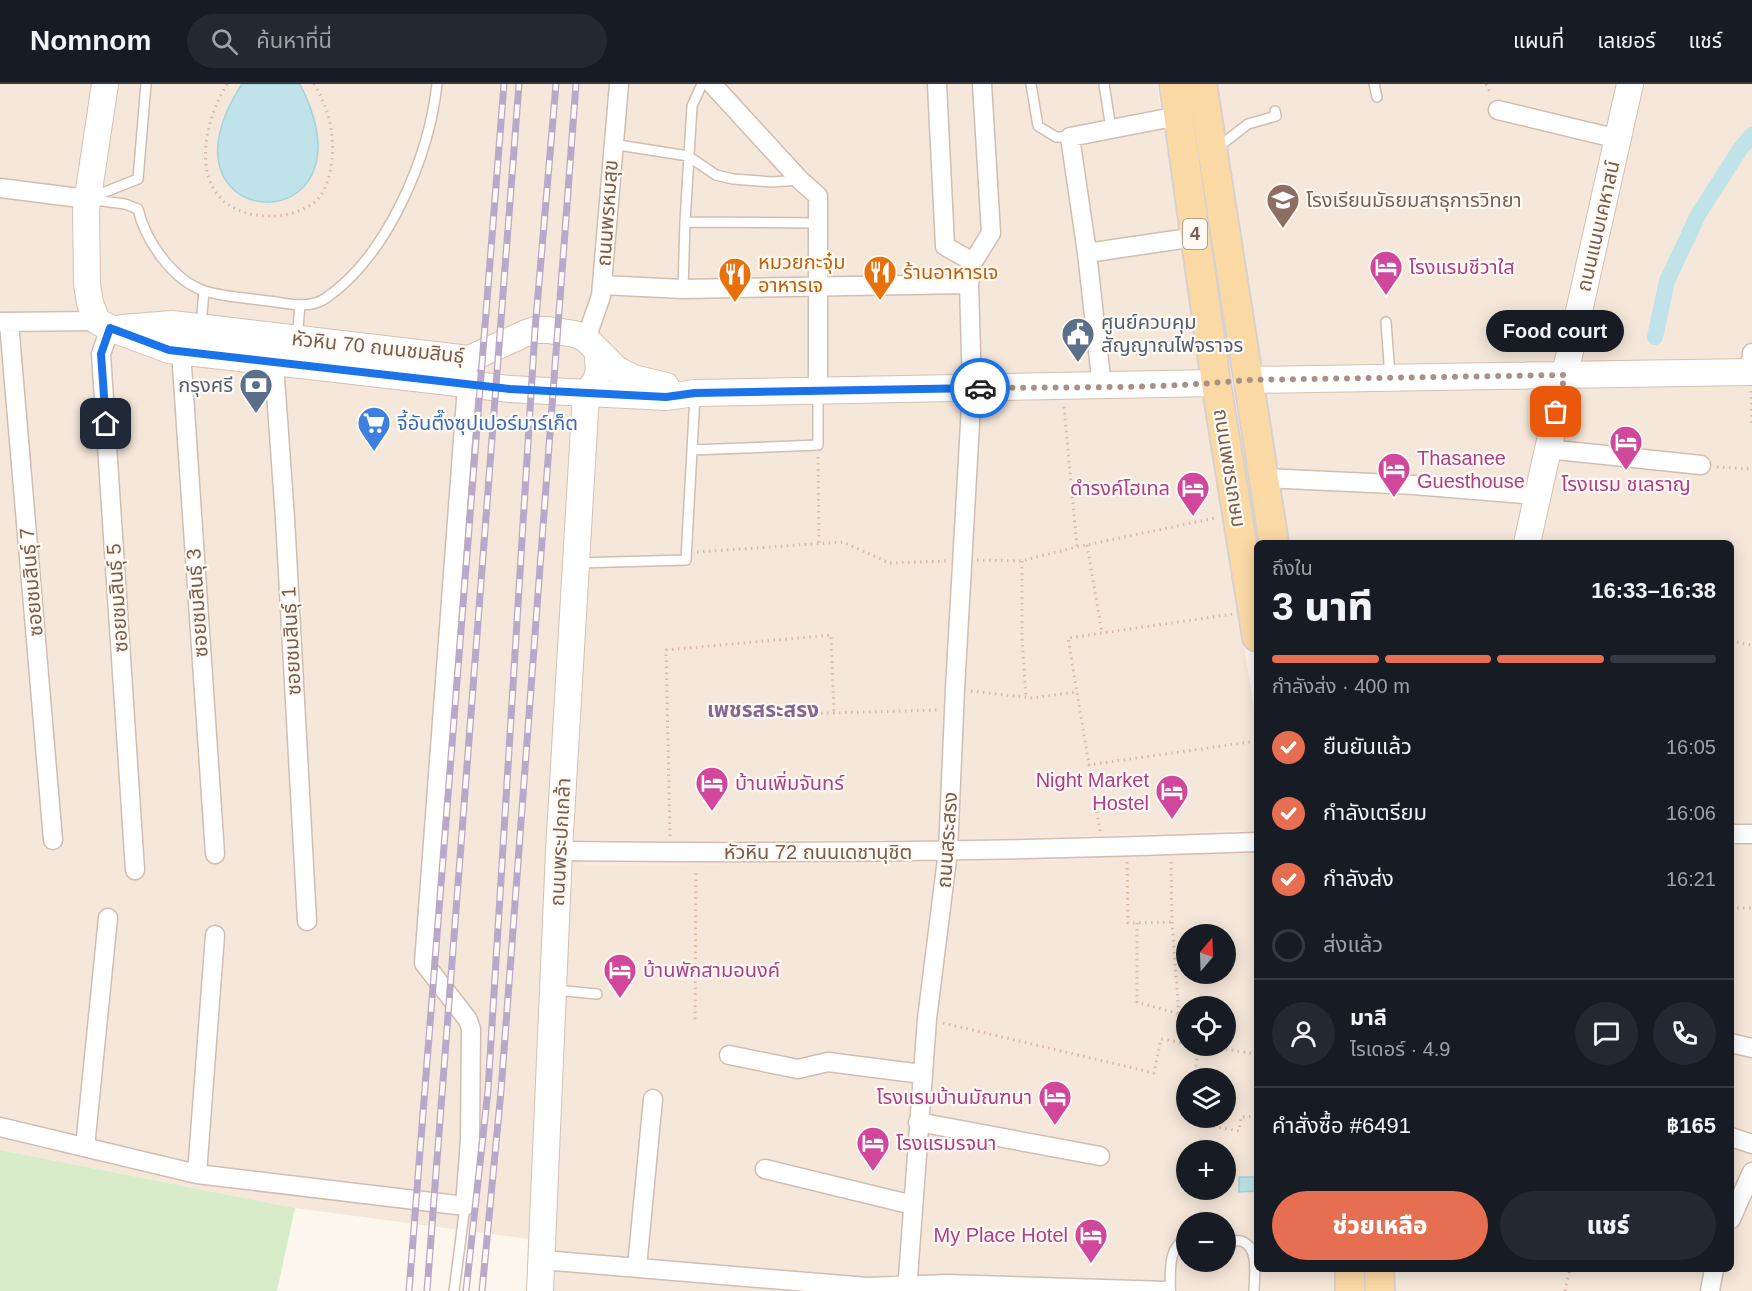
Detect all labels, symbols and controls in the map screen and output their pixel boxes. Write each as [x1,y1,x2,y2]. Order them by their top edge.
search box [187,14,607,68]
text: Nomnom [30,25,151,56]
icon: search [208,25,241,58]
text: ค้นหาที่นี่ [256,28,332,53]
text: แผนที่ [1513,29,1564,52]
text: เลเยอร์ [1597,29,1656,52]
text: แชร์ [1689,29,1722,52]
street label: ถนนแนบเคหาสน์ [1572,158,1624,294]
street label: ถนนพรหมสุข [592,159,623,267]
school or university icon: โรงเรียนมัธยมสาธุการวิทยา [1265,182,1301,229]
place label: โรงเรียนมัธยมสาธุการวิทยา [1306,189,1522,212]
road number: 4 [1183,219,1207,249]
hotel icon: โรงแรมชีวาใส [1368,249,1404,296]
place label: หมวยกะจุ๋ม อาหารเจ [758,251,845,296]
restaurant icon: ร้านอาหารเจ [862,254,898,301]
restaurant icon: หมวยกะจุ๋ม อาหารเจ [717,256,753,303]
place label: โรงแรมชีวาใส [1409,256,1515,278]
place label: ร้านอาหารเจ [903,261,998,283]
callout: Food court [1487,310,1625,352]
place label: ศูนย์ควบคุม สัญญาณไฟจราจร [1101,311,1243,356]
public building icon: ศูนย์ควบคุม สัญญาณไฟจราจร [1060,316,1096,363]
text: Food court [1503,320,1607,342]
street label: หัวหิน 70 ถนนชมสินธุ์ [291,327,466,368]
courier [950,358,1010,418]
bank icon: กรุงศรี [238,367,274,414]
icon: car [964,372,997,405]
place label: กรุงศรี [178,374,233,397]
pin [1530,386,1581,437]
icon: bag [1539,395,1572,428]
pin [80,398,131,449]
supermarket icon: จี้อันตึ๊งซุปเปอร์มาร์เก็ต [356,405,392,452]
icon: home [89,407,122,440]
street label: ถนนเพชรเกษม [1210,407,1250,529]
place label: จี้อันตึ๊งซุปเปอร์มาร์เก็ต [397,409,578,435]
hotel icon: โรงแรม ชเลราญ [1608,424,1644,471]
place label: Thasanee Guesthouse [1417,447,1525,492]
hotel icon: Thasanee Guesthouse [1376,451,1412,498]
hotel icon: ดำรงค์โฮเทล [1175,470,1211,517]
place label: โรงแรม ชเลราญ [1561,473,1691,495]
place label: ดำรงค์โฮเทล [1070,477,1170,499]
street label: ซอยชมสินธุ์ 7 [15,527,48,637]
street label: ซอยชมสินธุ์ 5 [102,543,133,653]
street label: ซอยชมสินธุ์ 3 [182,548,213,658]
text: ถึงใน [1272,557,1313,579]
text: 16:33–16:38 [1591,578,1716,603]
text: 3 นาที [1272,585,1373,628]
street label: ซอยชมสินธุ์ 1 [277,586,306,696]
text: กำลังส่ง · 400 m [1272,675,1410,697]
district label: เพชรสระสรง [707,698,819,721]
icon: check [1272,731,1305,764]
text: ยืนยันแล้ว [1323,734,1412,759]
text: 16:05 [1666,736,1716,758]
hotel icon: บ้านเพิ่มจันทร์ [694,765,730,812]
place label: Night Market Hostel [1036,769,1149,814]
place label: บ้านเพิ่มจันทร์ [735,770,845,794]
hotel icon: Night Market Hostel [1154,773,1190,820]
street label: ถนนพระปกเกล้า [546,777,574,907]
street label: ถนนสระสรง [933,791,961,889]
icon: check [1272,797,1305,830]
text: กำลังเตรียม [1323,800,1427,825]
text: 16:06 [1666,802,1716,824]
street label: หัวหิน 72 ถนนเดชานุชิต [724,841,912,864]
icon: check [1272,863,1305,896]
text: กำลังส่ง [1323,866,1394,891]
text: 16:21 [1666,868,1716,890]
north arrow [1176,924,1236,984]
map controls [1176,924,1236,1272]
text: ส่งแล้ว [1323,932,1383,957]
hotel icon: บ้านพักสามอนงค์ [602,952,638,999]
place label: บ้านพักสามอนงค์ [643,959,780,981]
button: locate [1176,996,1236,1056]
button: person [1272,1002,1335,1065]
button: chat [1575,1002,1638,1065]
button: phone [1653,1002,1716,1065]
text: มาลี [1350,1005,1387,1030]
text: ไรเดอร์ · 4.9 [1350,1038,1450,1060]
button: layers [1176,1068,1236,1128]
hotel icon: โรงแรมบ้านมัณฑนา [1037,1079,1073,1126]
place label: โรงแรมบ้านมัณฑนา [877,1086,1032,1108]
text: คำสั่งซื้อ #6491 [1272,1113,1411,1138]
text: ฿165 [1667,1113,1716,1138]
hotel icon: โรงแรมรจนา [855,1125,891,1172]
place label: โรงแรมรจนา [896,1132,996,1154]
button: + [1176,1140,1236,1200]
button: ช่วยเหลือ [1272,1191,1488,1260]
button: แชร์ [1500,1191,1716,1260]
button: − [1176,1212,1236,1272]
hotel icon: My Place Hotel [1073,1217,1109,1264]
place label: My Place Hotel [934,1224,1068,1246]

